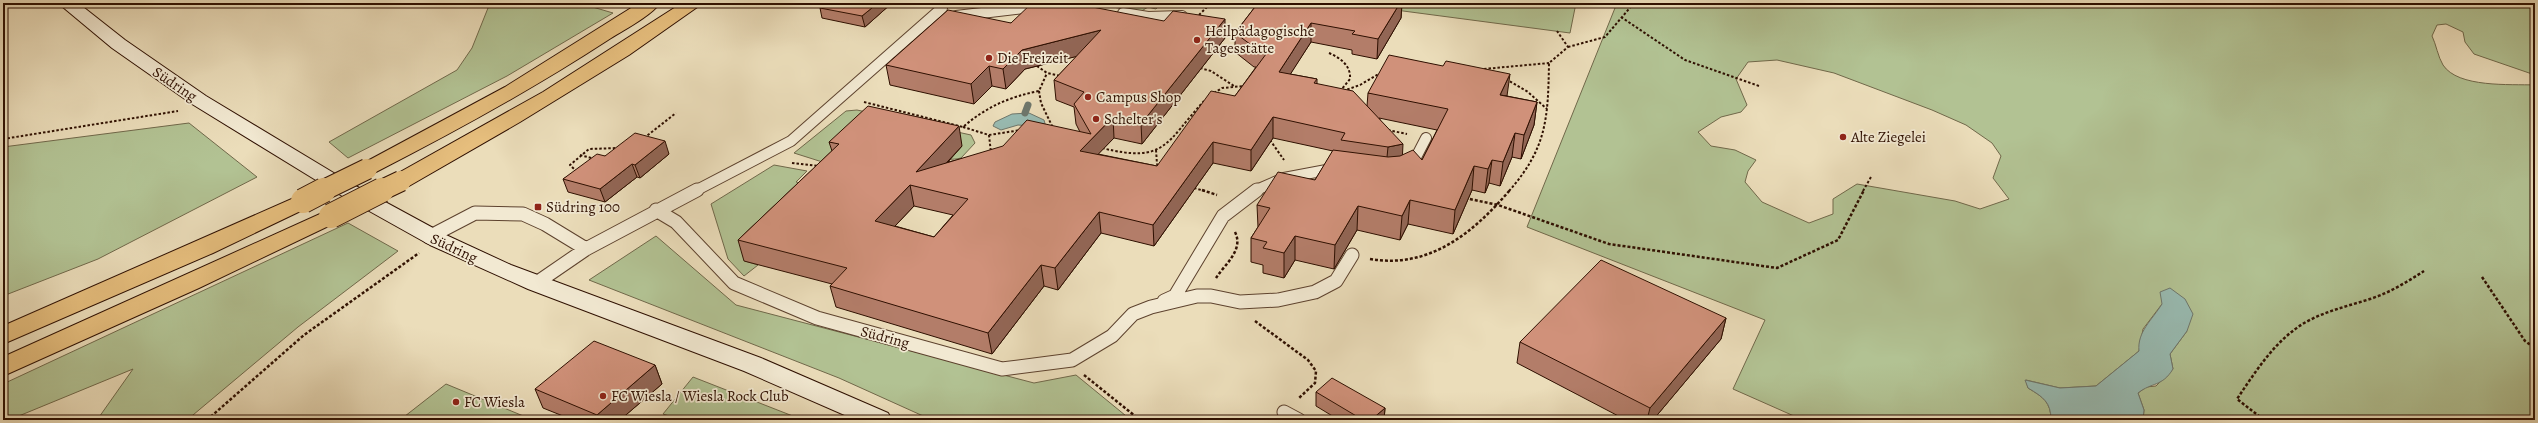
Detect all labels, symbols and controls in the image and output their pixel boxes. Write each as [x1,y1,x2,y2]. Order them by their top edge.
place label: Heilpädagogische Tagesstätte [1205,21,1315,58]
marker: Heilpädagogische Tagesstätte [1192,35,1202,45]
place label: Die Freizeit [997,48,1068,68]
marker: Die Freizeit [984,53,994,63]
street label: Südring [149,62,202,106]
place label: Campus Shop [1096,87,1181,107]
marker: Campus Shop [1083,92,1093,102]
place label: Schelter's [1104,109,1163,129]
marker: Schelter's [1091,114,1101,124]
place label: Alte Ziegelei [1850,127,1926,147]
marker: Alte Ziegelei [1838,132,1848,142]
place label: Südring 100 [546,197,620,217]
marker: Südring 100 [533,202,543,212]
street label: Südring [427,228,481,268]
street label: Südring [858,321,912,353]
place label: FC Wiesla / Wiesla Rock Club [611,386,789,406]
marker: FC Wiesla / Wiesla Rock Club [598,391,608,401]
place label: FC Wiesla [464,392,525,412]
marker: FC Wiesla [451,397,461,407]

